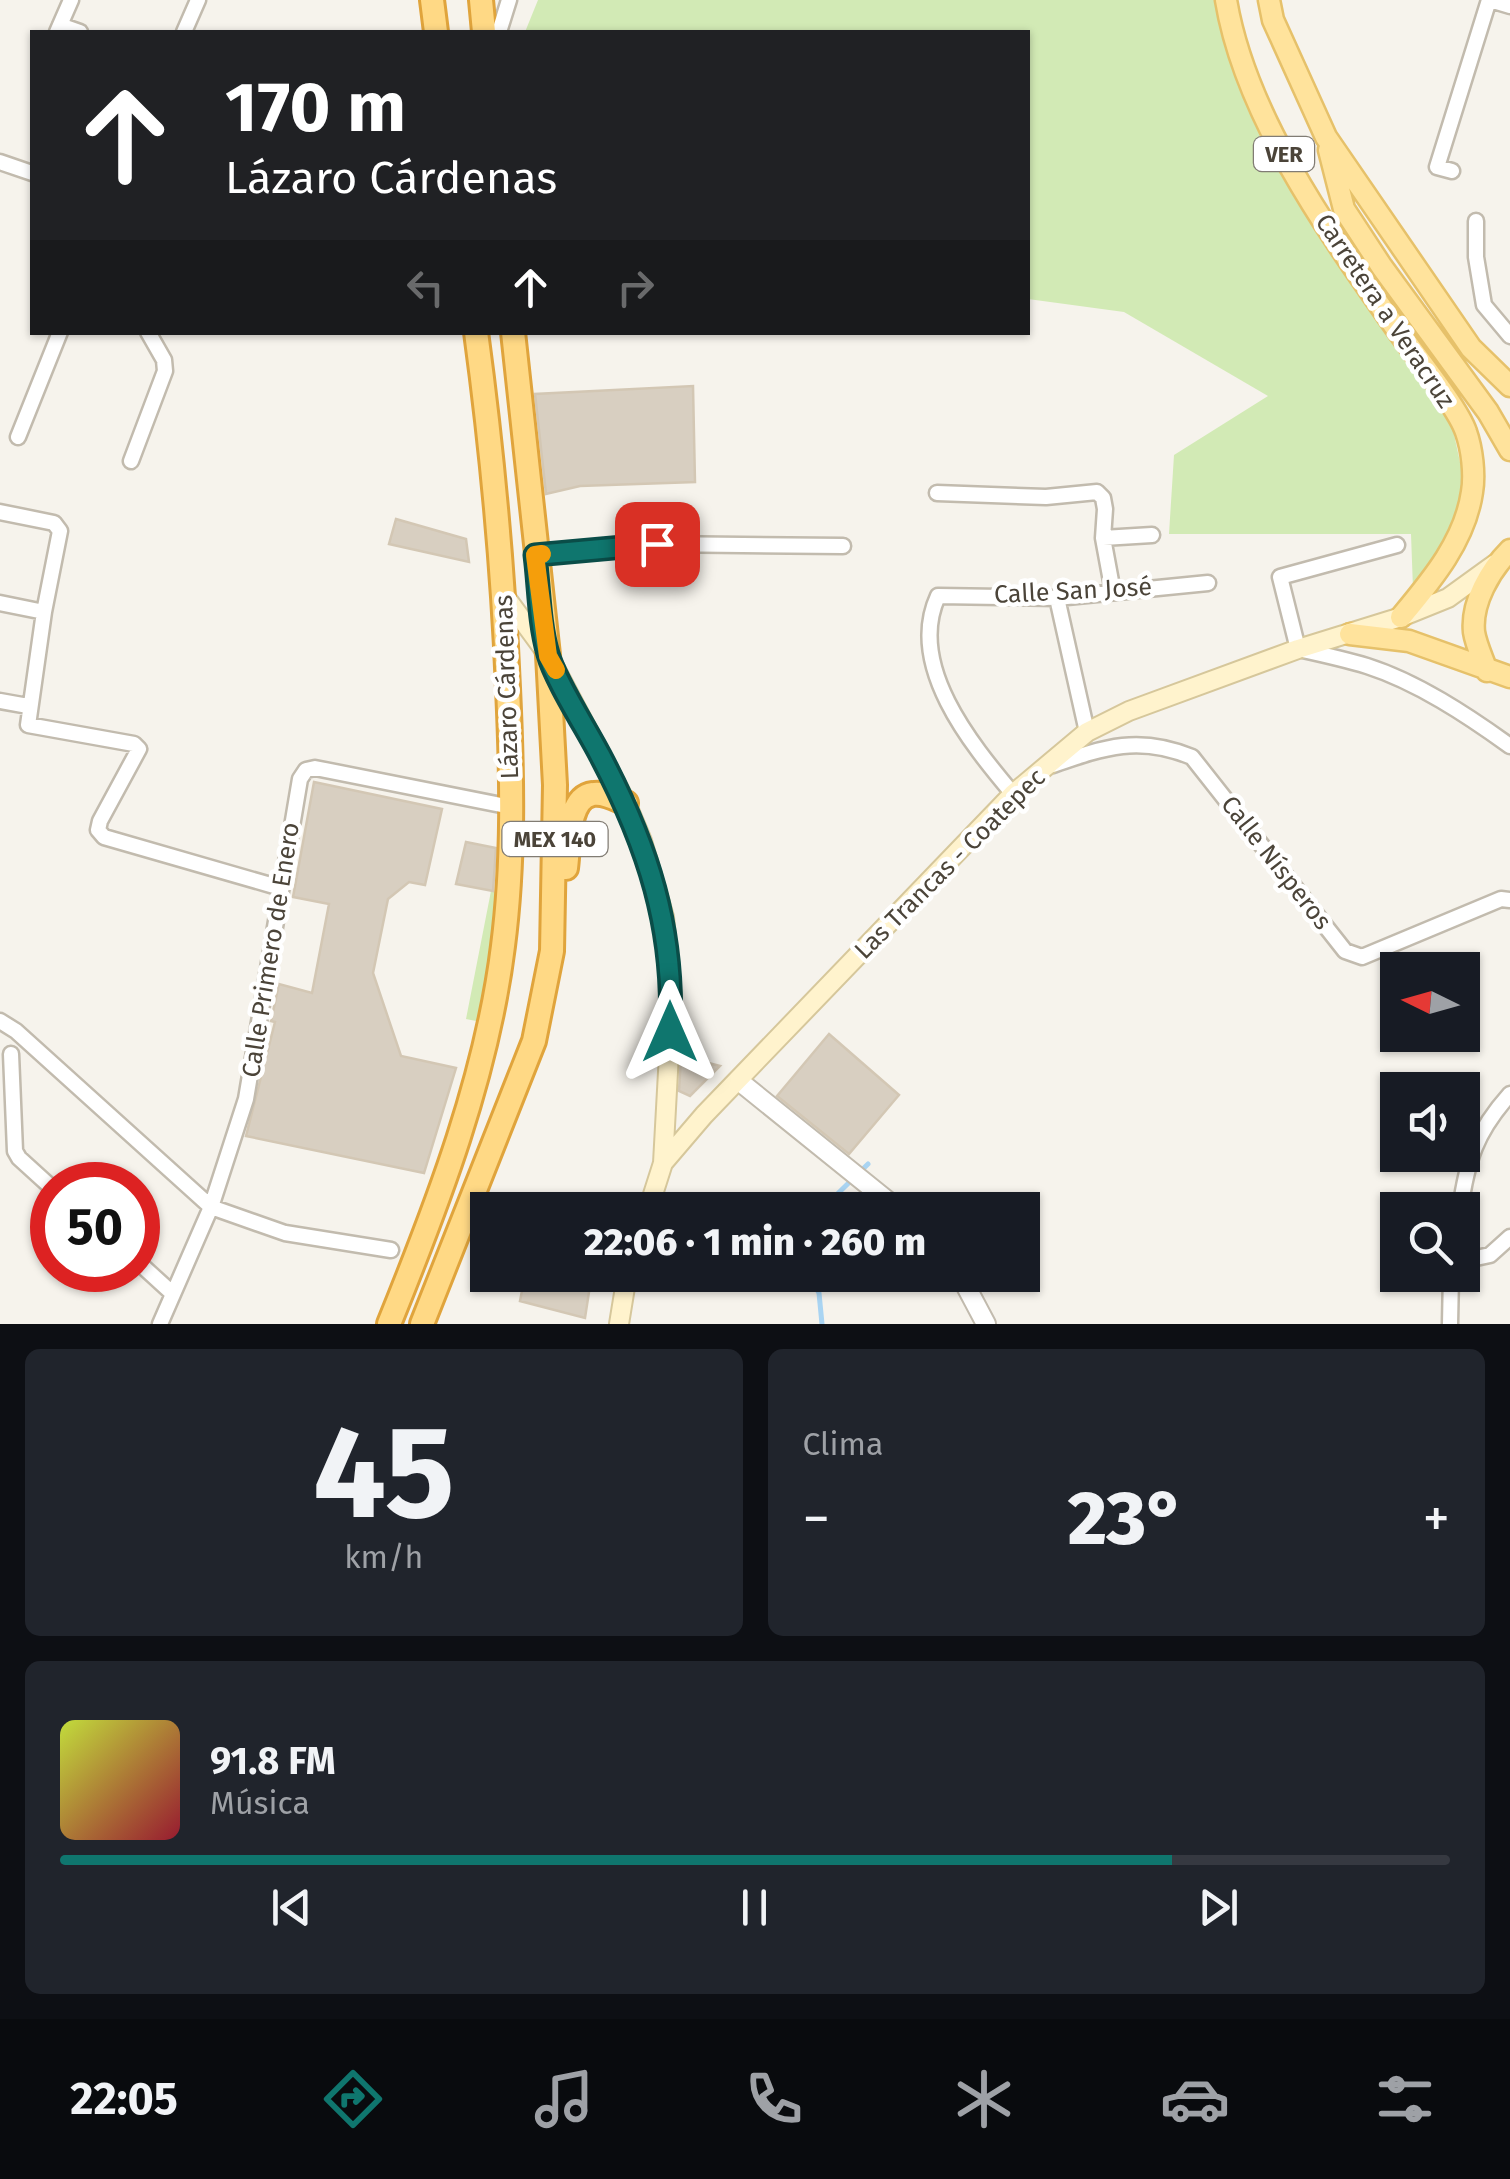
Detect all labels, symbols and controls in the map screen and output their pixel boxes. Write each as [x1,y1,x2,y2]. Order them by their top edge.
text: 170 m [225,66,406,150]
icon: ahead [60,70,190,200]
road number: VER [1254,137,1314,171]
text: Lázaro Cárdenas [225,151,557,205]
street label: Carretera a Veracruz [1309,208,1461,414]
icon: left [398,260,453,315]
icon: ahead [503,260,558,315]
icon: right [608,260,663,315]
pin [615,502,700,587]
icon: arrive [630,517,685,572]
street label: Calle San José [993,572,1153,610]
street label: Lázaro Cárdenas [489,594,525,780]
street label: Las Trancas - Coatepec [848,762,1052,966]
street label: Calle Nísperos [1214,790,1338,936]
street label: Calle Primero de Enero [236,820,306,1080]
road number: MEX 140 [502,822,608,856]
north arrow [1380,952,1480,1052]
map controls [1380,952,1480,1292]
position arrow [618,980,722,1084]
button: sound [1380,1072,1480,1172]
speed limit sign: 50 [30,1162,160,1292]
button: search [1380,1192,1480,1292]
text: 22:06 · 1 min · 260 m [584,1219,926,1265]
text: 45 [313,1395,455,1551]
text: Clima [803,1425,883,1463]
text: 23° [1068,1474,1185,1564]
text: − [803,1486,830,1552]
text: + [1423,1486,1450,1552]
text: km/h [344,1538,423,1576]
text: 91.8 FM [210,1738,336,1784]
text: Música [210,1784,310,1822]
icon: previous [264,1880,319,1935]
icon: pause [727,1880,782,1935]
icon: next [1191,1880,1246,1935]
icon: directions [318,2064,388,2134]
icon: music [529,2064,599,2134]
icon: phone [739,2064,809,2134]
icon: climate [949,2064,1019,2134]
icon: car [1160,2064,1230,2134]
icon: filters [1370,2064,1440,2134]
text: 22:05 [70,2072,178,2126]

